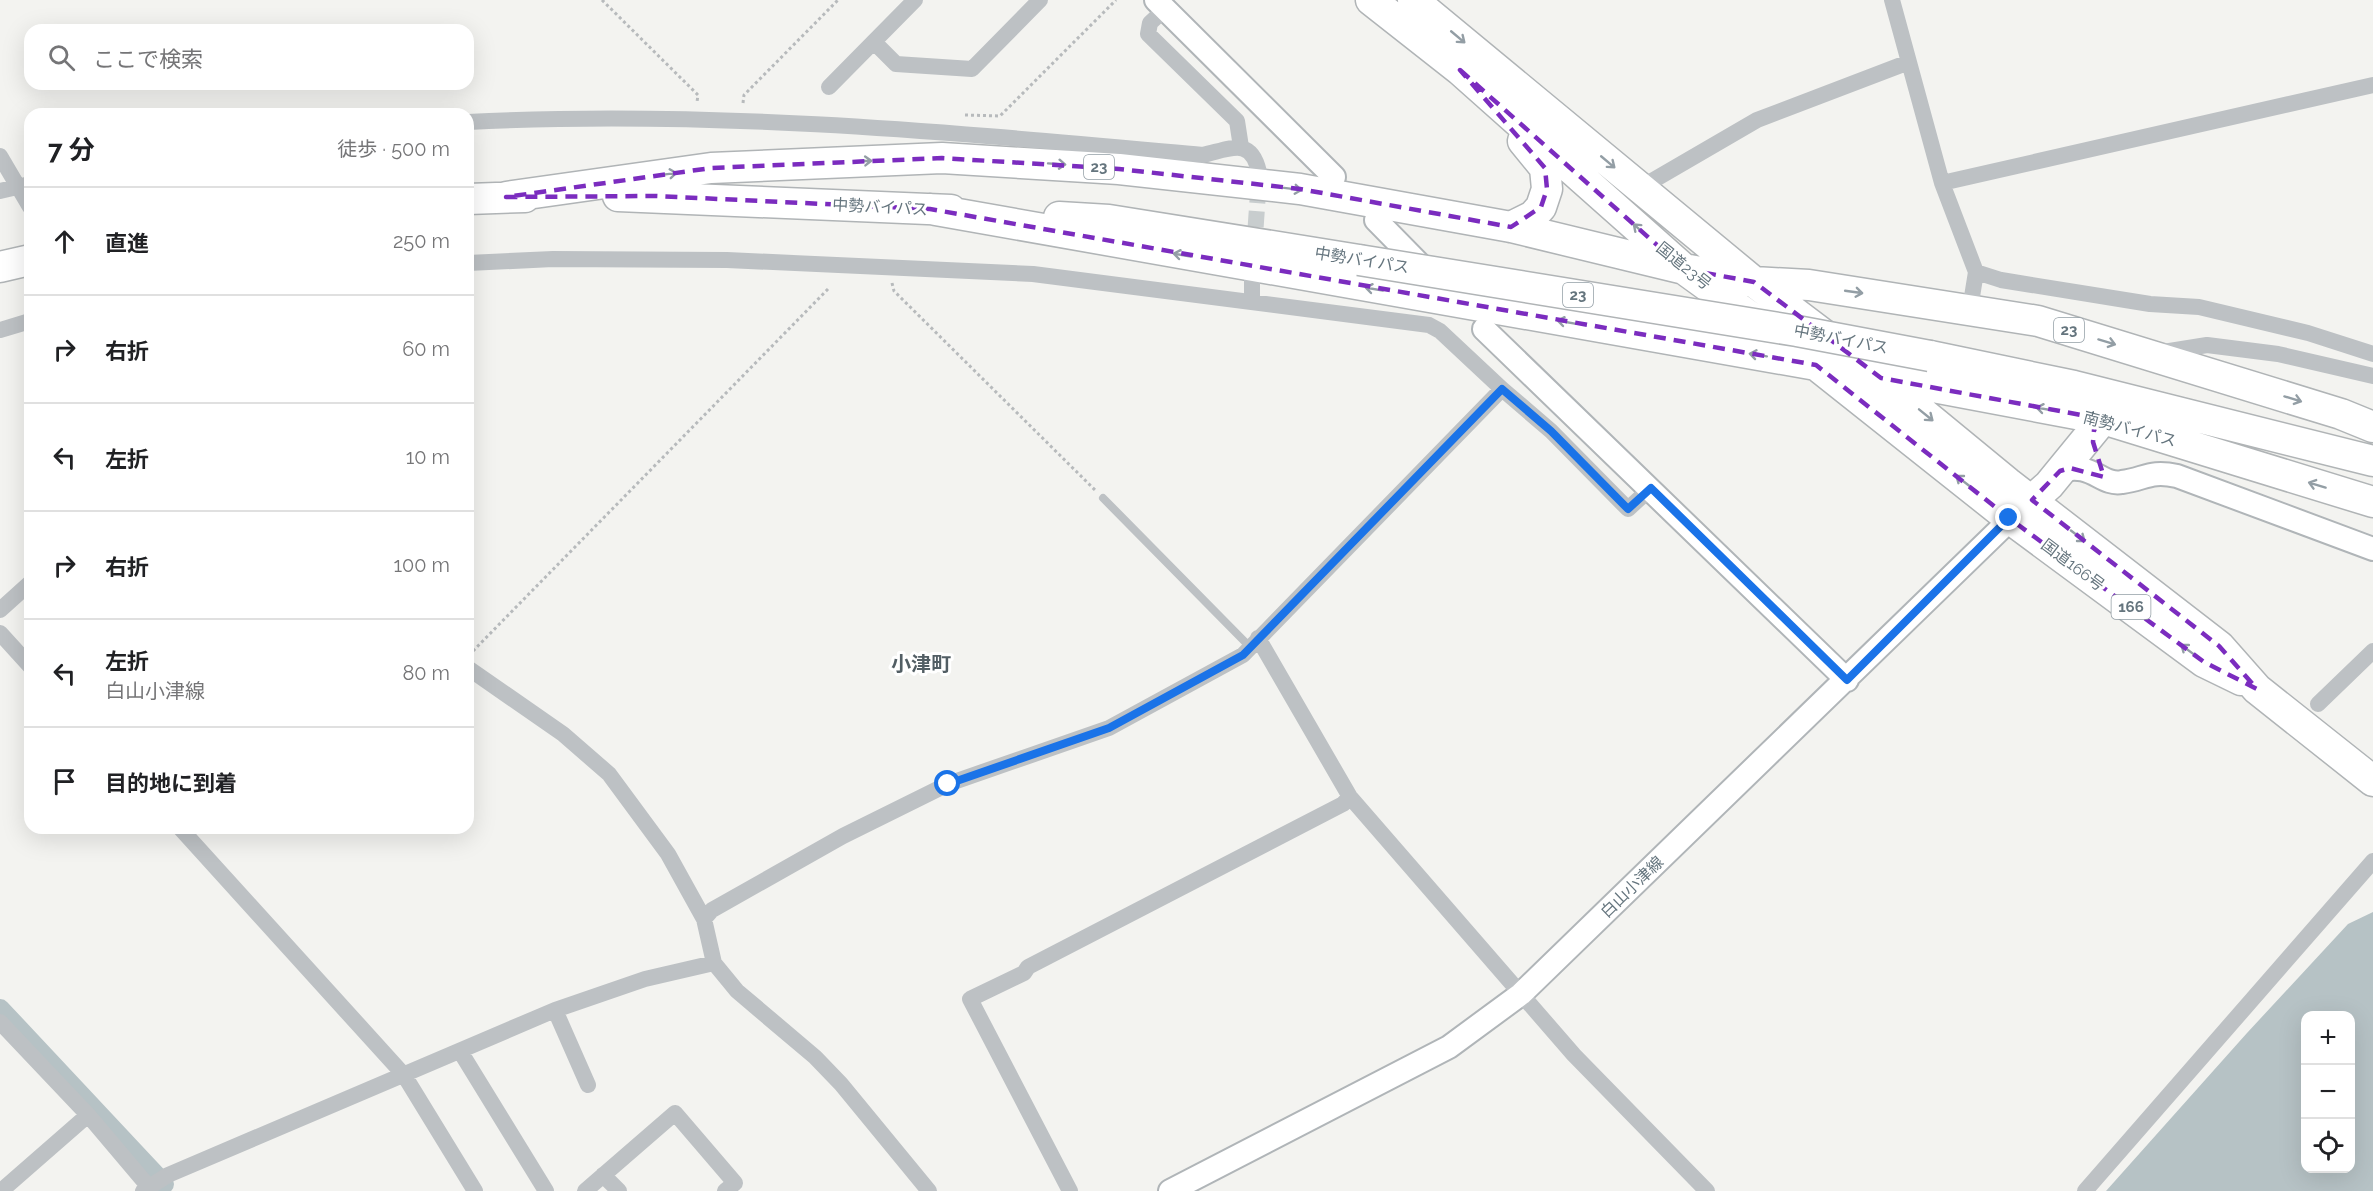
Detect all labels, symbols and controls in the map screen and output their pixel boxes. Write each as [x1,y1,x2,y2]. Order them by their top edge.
search box [24,24,474,90]
one-way arrow [1450,30,1465,44]
icon: search [45,41,78,74]
text: ここで検索 [93,46,203,72]
text: 7 分 [48,135,95,165]
text: 徒歩 · 500 m [337,137,450,161]
road number: 23 [1084,155,1114,179]
one-way arrow [1600,155,1616,168]
one-way arrow [852,156,872,167]
one-way arrow [1047,159,1067,170]
one-way arrow [658,168,678,179]
one-way arrow [1283,183,1303,194]
street label: 中勢バイパス [832,195,928,219]
one-way arrow [1633,223,1648,237]
icon: ahead [48,225,81,258]
text: 250 m [393,229,450,253]
text: 直進 [105,230,149,256]
street label: 国道23号 [1653,238,1715,294]
street label: 中勢バイパス [1313,243,1411,277]
one-way arrow [1173,249,1192,260]
one-way arrow [1365,283,1384,294]
road number: 23 [1563,283,1593,307]
one-way arrow [1844,286,1863,297]
one-way arrow [1557,316,1576,327]
road number: 23 [2054,318,2084,342]
street label: 中勢バイパス [1792,321,1890,357]
icon: right [48,333,81,366]
text: 60 m [402,337,450,361]
one-way arrow [2097,337,2116,348]
text: 右折 [105,338,149,364]
one-way arrow [1749,350,1769,361]
one-way arrow [2283,394,2302,405]
one-way arrow [2036,403,2056,414]
street label: 南勢バイパス [2081,407,2179,451]
one-way arrow [1918,409,1934,422]
icon: left [48,441,81,474]
text: 10 m [406,445,450,469]
text: 左折 [105,446,149,472]
one-way arrow [1956,475,1972,488]
one-way arrow [2308,479,2327,490]
route end [1995,504,2021,530]
one-way arrow [2069,530,2085,543]
street label: 国道166号 [2038,535,2108,595]
icon: right [48,549,81,582]
text: 100 m [393,553,450,577]
text: 右折 [105,554,149,580]
road number: 166 [2112,595,2150,619]
one-way arrow [2180,644,2196,657]
text: 左折 [105,648,149,674]
district label: 小津町 [891,652,951,676]
icon: left [48,657,81,690]
text: 80 m [402,661,450,685]
text: 白山小津線 [105,679,205,703]
icon: arrive [48,765,81,798]
text: 目的地に到着 [105,770,237,796]
route start [934,770,960,796]
street label: 白山小津線 [1597,852,1667,922]
map controls [2301,1011,2355,1173]
button: + [2301,1011,2355,1065]
button: − [2301,1065,2355,1119]
button: locate [2301,1119,2355,1173]

